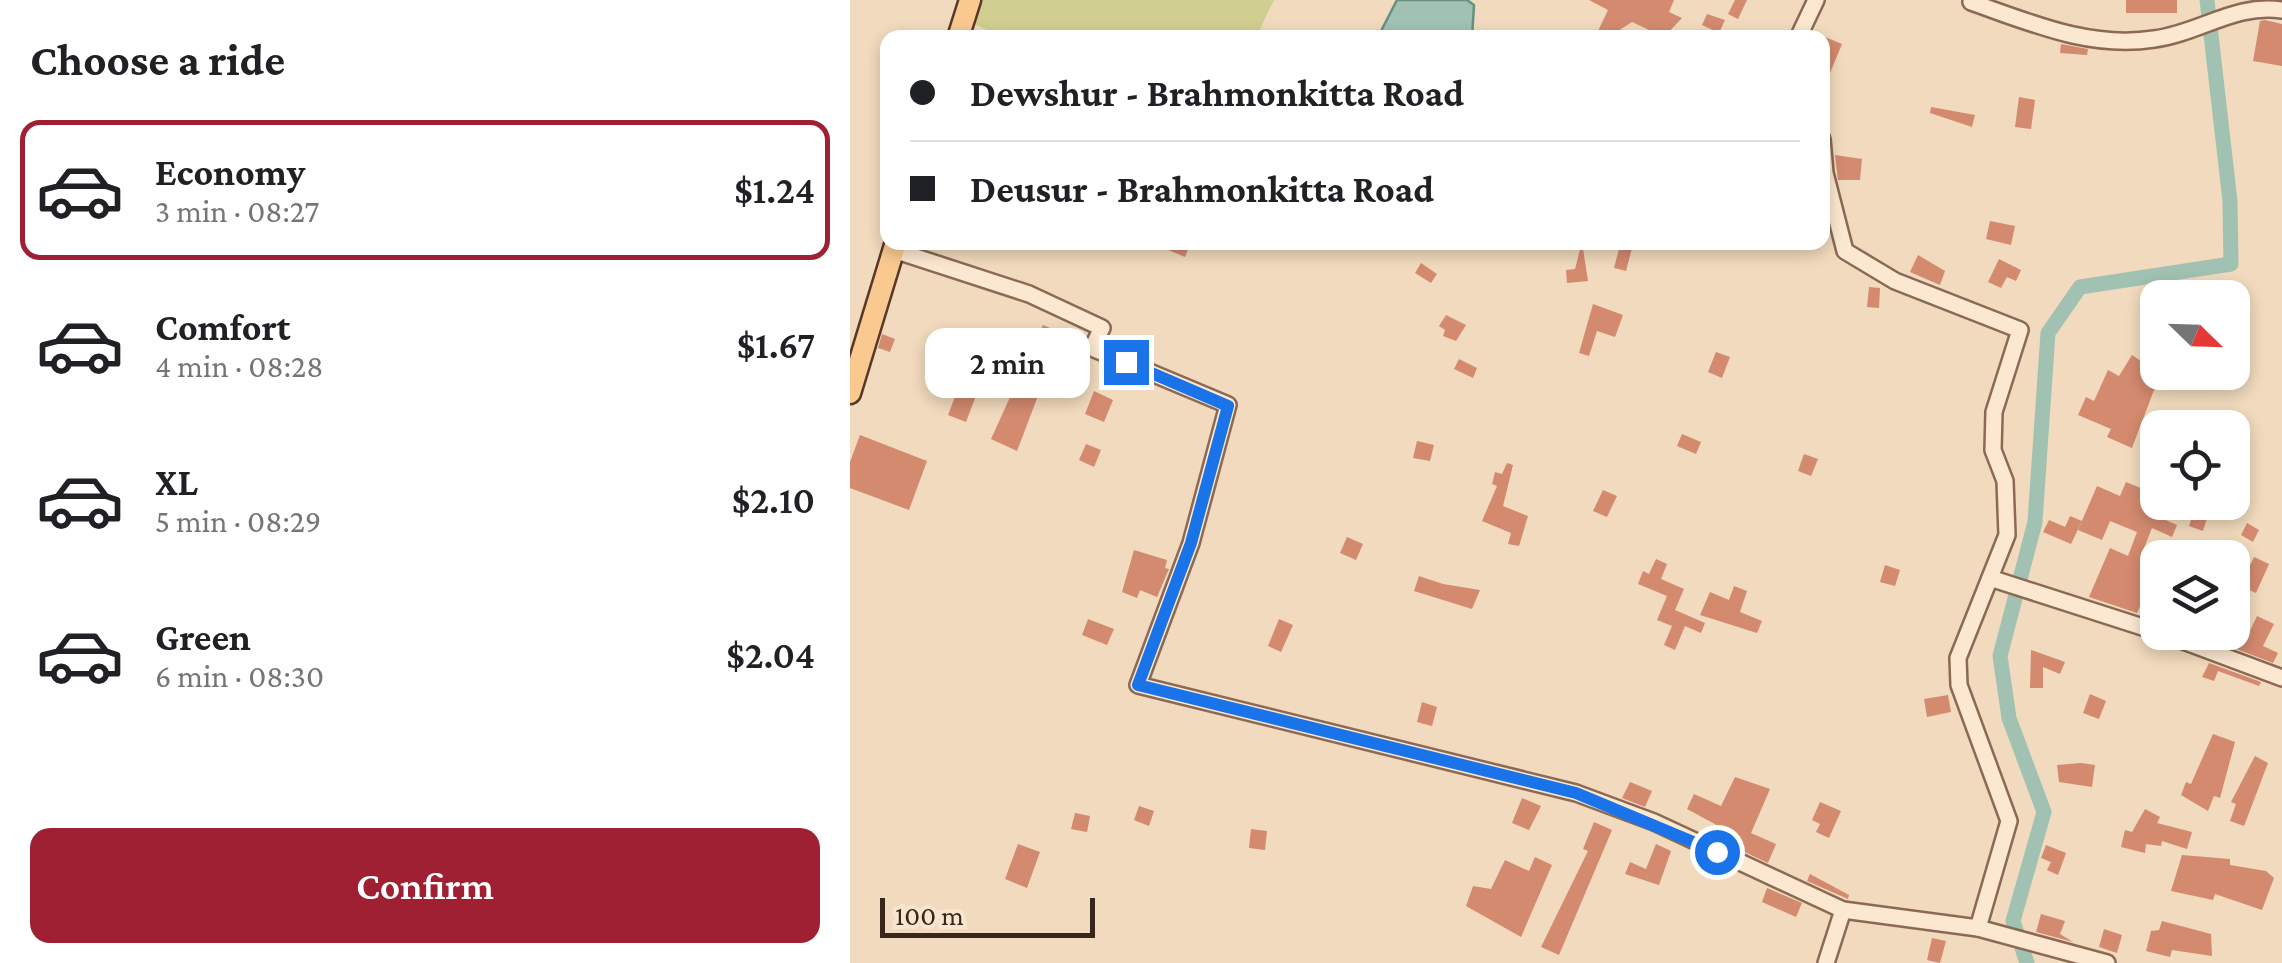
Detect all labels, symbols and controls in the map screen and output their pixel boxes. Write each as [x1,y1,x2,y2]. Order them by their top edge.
text: Choose a ride [30,35,285,85]
text: Dewshur - Brahmonkitta Road [970,72,1464,114]
icon: car [35,145,125,235]
text: Economy [155,151,305,193]
text: Deusur - Brahmonkitta Road [970,168,1434,210]
text: $1.24 [734,169,815,211]
text: 3 min · 08:27 [155,193,319,229]
north arrow [2140,280,2250,390]
map controls [2140,280,2250,650]
icon: car [35,300,125,390]
text: Comfort [155,306,291,348]
text: $1.67 [737,324,815,366]
callout: 2 min [926,327,1091,397]
route end [1104,340,1149,385]
text: 2 min [970,345,1045,381]
text: 4 min · 08:28 [155,348,323,384]
button: locate [2140,410,2250,520]
icon: car [35,455,125,545]
text: XL [155,461,198,503]
text: $2.10 [732,479,815,521]
text: 5 min · 08:29 [155,503,321,539]
button: layers [2140,540,2250,650]
icon: car [35,610,125,700]
text: Green [155,616,251,658]
text: $2.04 [726,634,815,676]
text: 6 min · 08:30 [155,658,324,694]
button: Confirm [30,828,820,943]
route start [1695,830,1740,875]
scale bar [880,893,1095,938]
text: 100 m [895,900,964,931]

